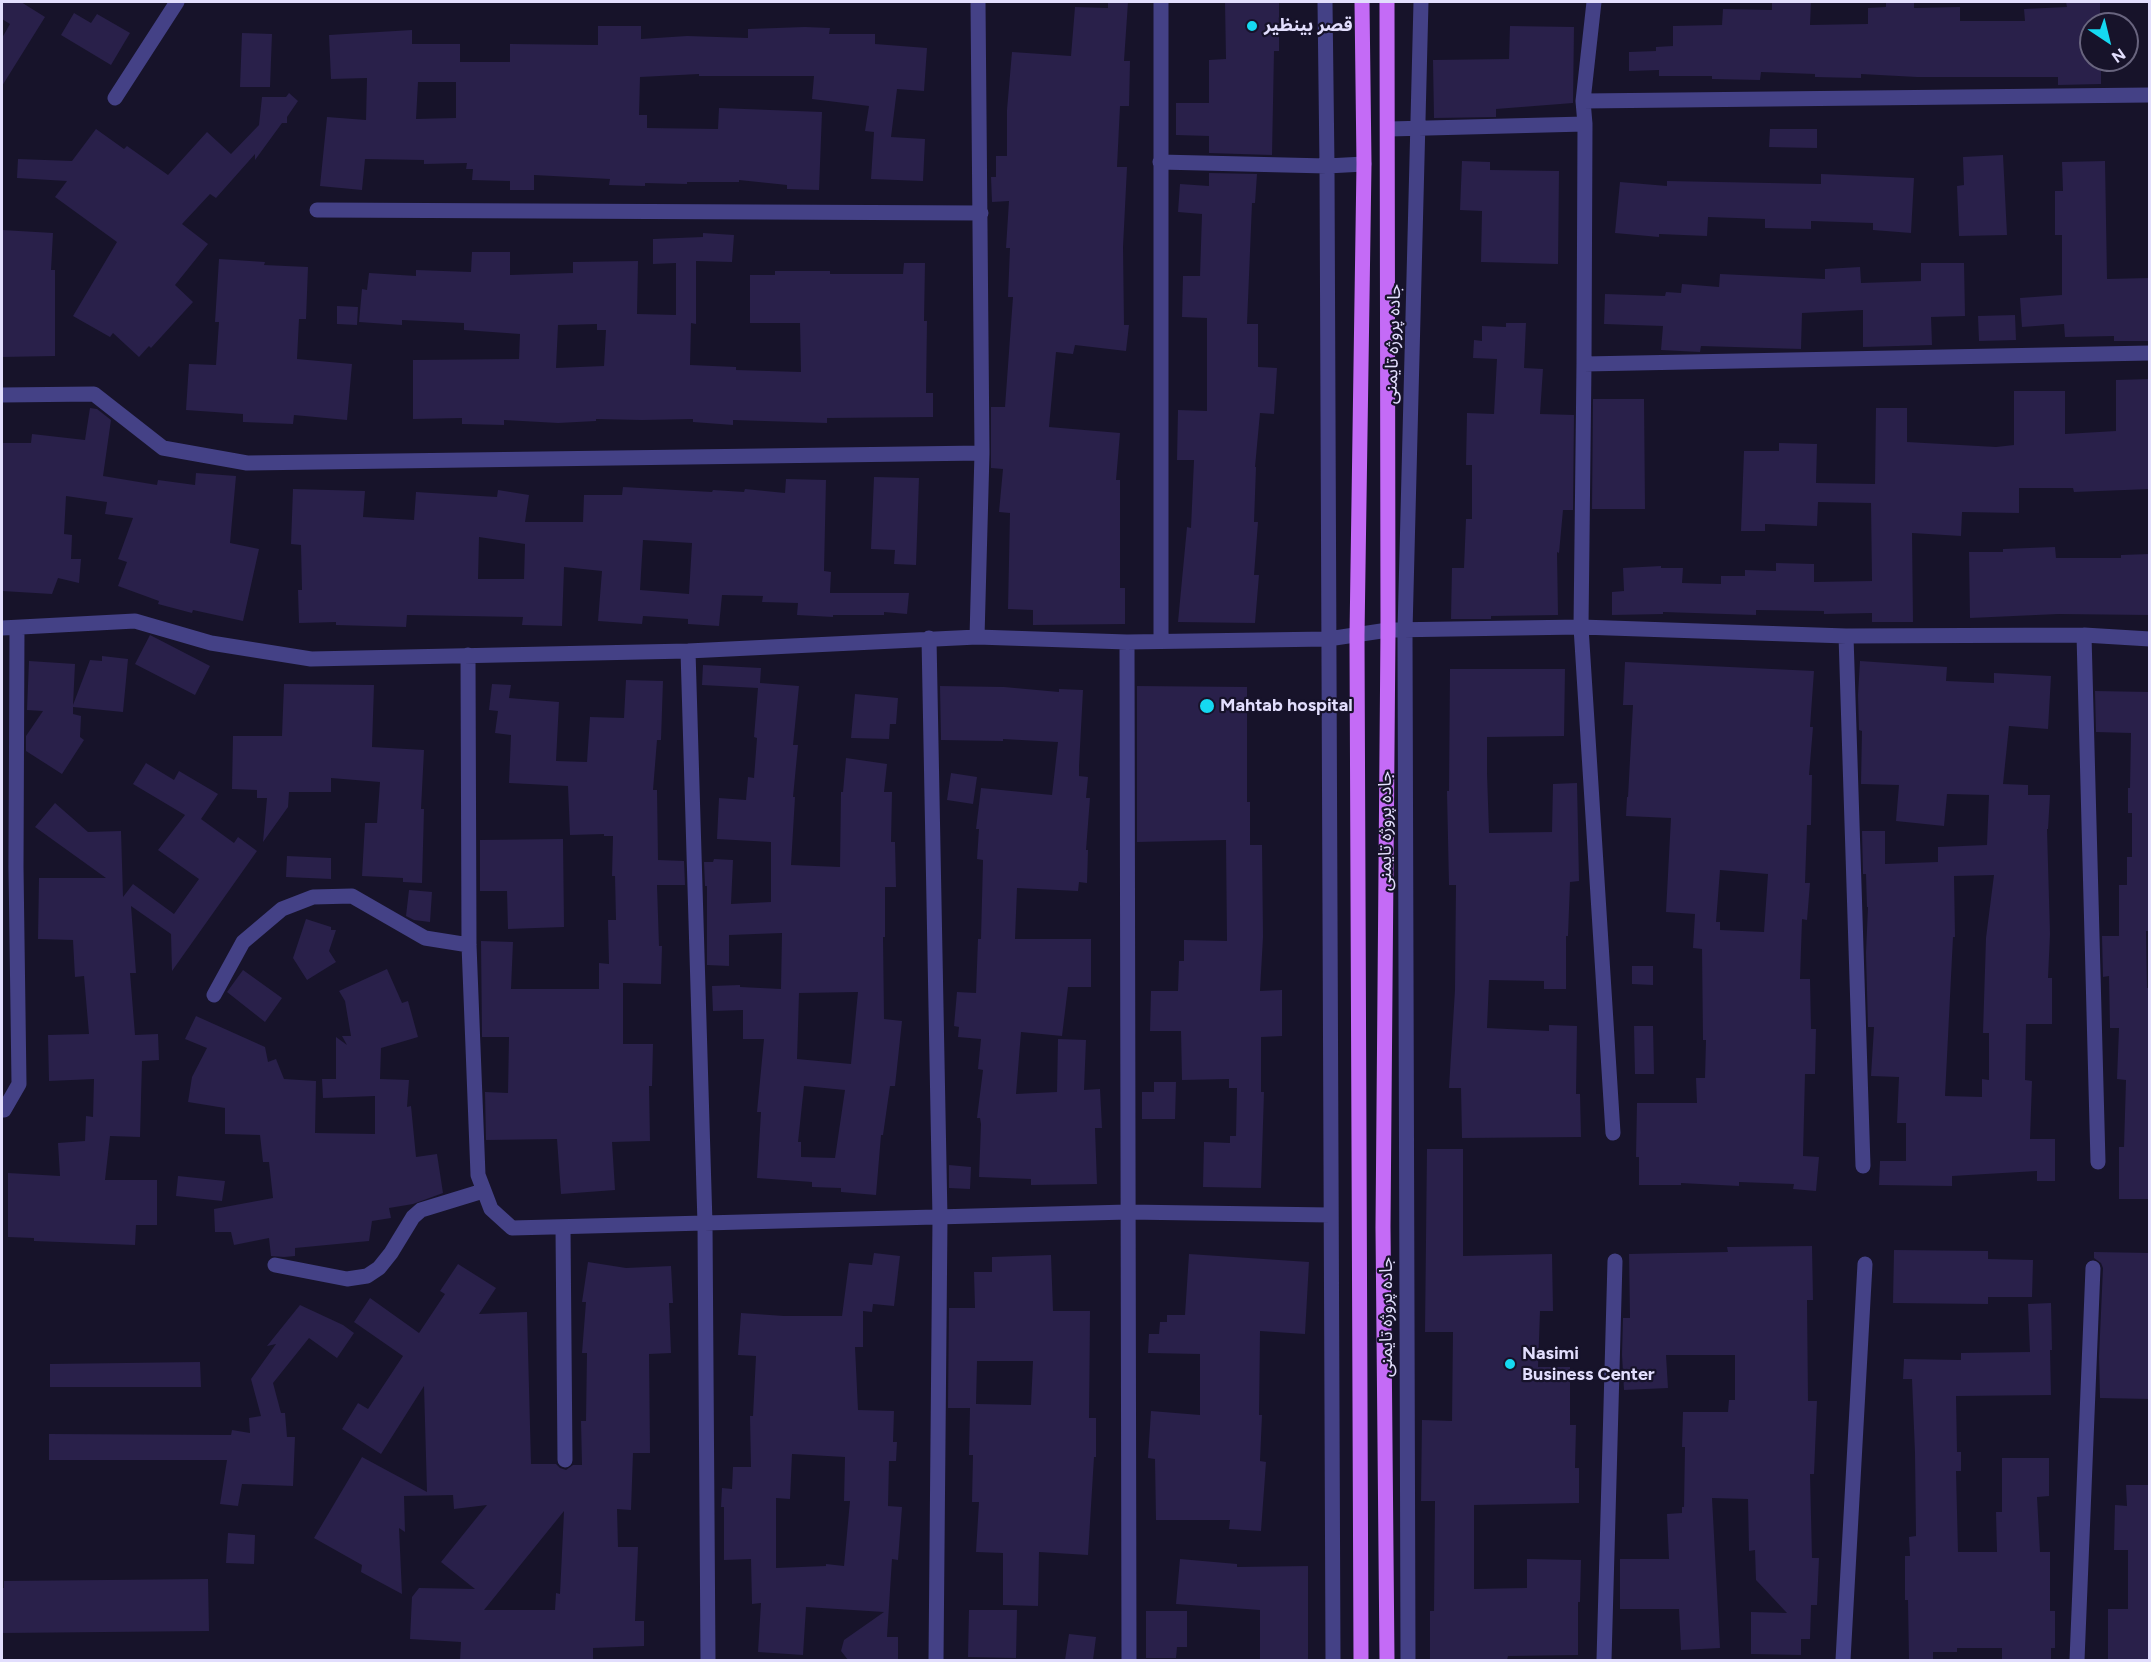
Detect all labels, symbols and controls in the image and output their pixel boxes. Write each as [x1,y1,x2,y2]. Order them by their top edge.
north arrow [2079,12,2139,72]
place label: قصر بینظیر [1264,15,1353,37]
marker: قصر بینظیر [1245,19,1259,33]
text: N [2108,44,2129,67]
street label: جاده پروژه تایمنی [1380,284,1406,404]
place label: Mahtab hospital [1220,695,1353,717]
marker: Mahtab hospital [1198,697,1216,715]
street label: جاده پروژه تایمنی [1375,771,1397,891]
street label: جاده پروژه تایمنی [1376,1257,1398,1377]
place label: Nasimi Business Center [1522,1343,1655,1386]
marker: Nasimi Business Center [1503,1357,1517,1371]

